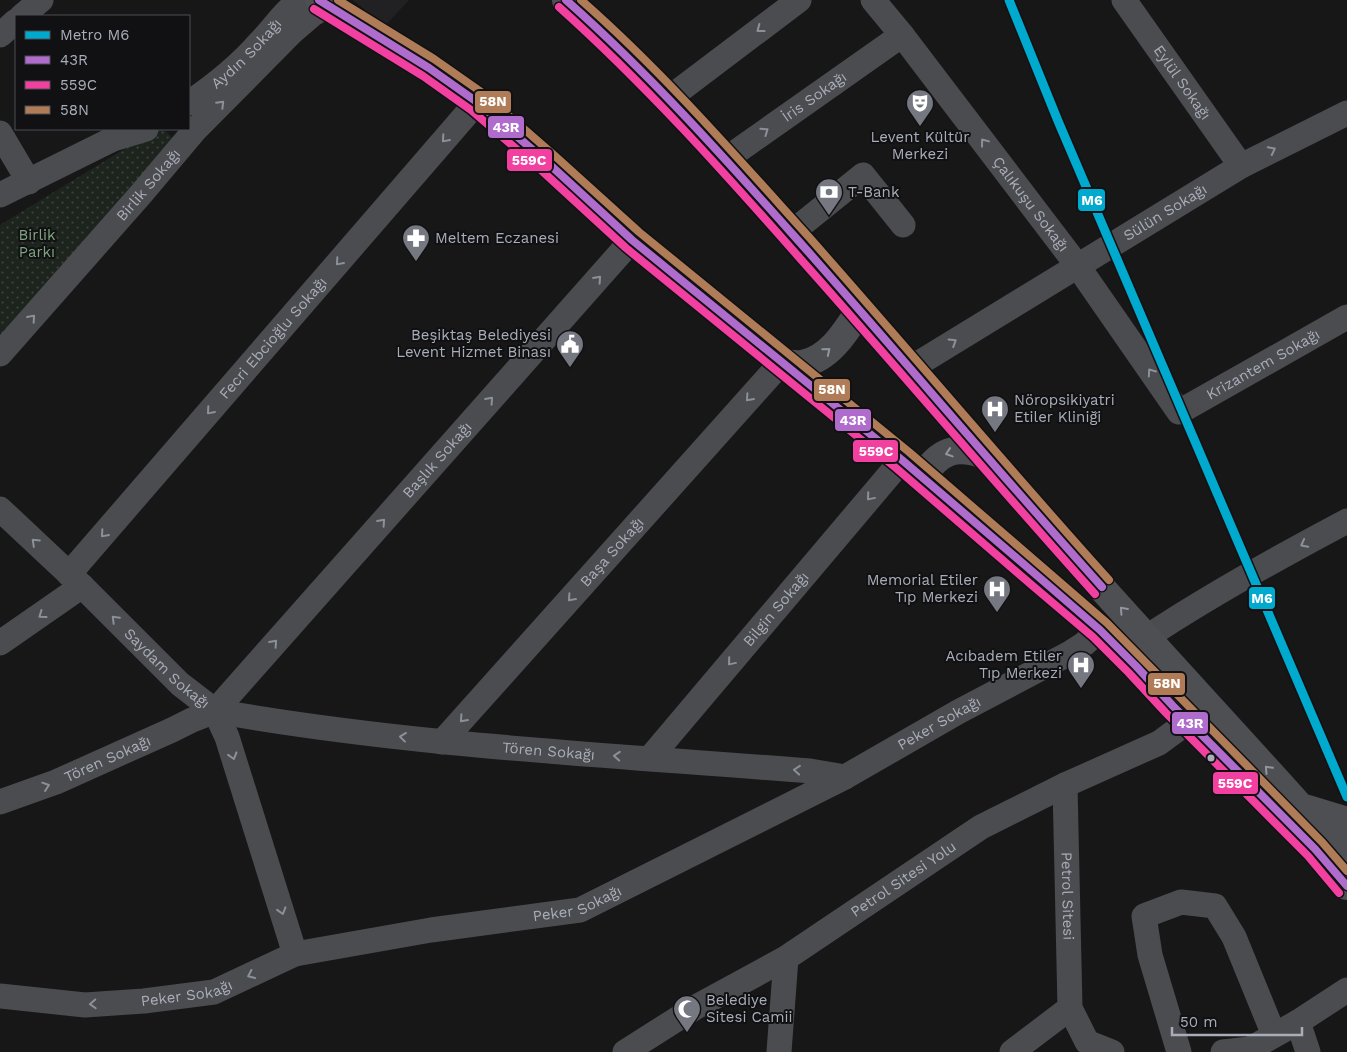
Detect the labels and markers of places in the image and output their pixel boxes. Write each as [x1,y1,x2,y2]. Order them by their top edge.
theatre icon: Levent Kültür Merkezi [905,88,935,127]
place label: Levent Kültür Merkezi [871,128,969,163]
bank icon: T-Bank [814,177,844,216]
place label: T-Bank [848,183,900,201]
pharmacy icon: Meltem Eczanesi [401,223,431,262]
place label: Meltem Eczanesi [435,229,559,247]
place label: Beşiktaş Belediyesi Levent Hizmet Binası [396,326,551,361]
public building icon: Beşiktaş Belediyesi Levent Hizmet Binası [555,329,585,368]
place label: Nöropsikiyatri Etiler Kliniği [1014,391,1115,426]
hospital icon: Nöropsikiyatri Etiler Kliniği [980,394,1010,433]
place label: Memorial Etiler Tıp Merkezi [867,571,978,606]
hospital icon: Memorial Etiler Tıp Merkezi [982,574,1012,613]
place label: Acıbadem Etiler Tıp Merkezi [946,647,1062,682]
hospital icon: Acıbadem Etiler Tıp Merkezi [1066,650,1096,689]
unlabelled marker [1206,753,1216,763]
place label: Belediye Sitesi Camii [706,991,793,1026]
mosque icon: Belediye Sitesi Camii [672,994,702,1033]

